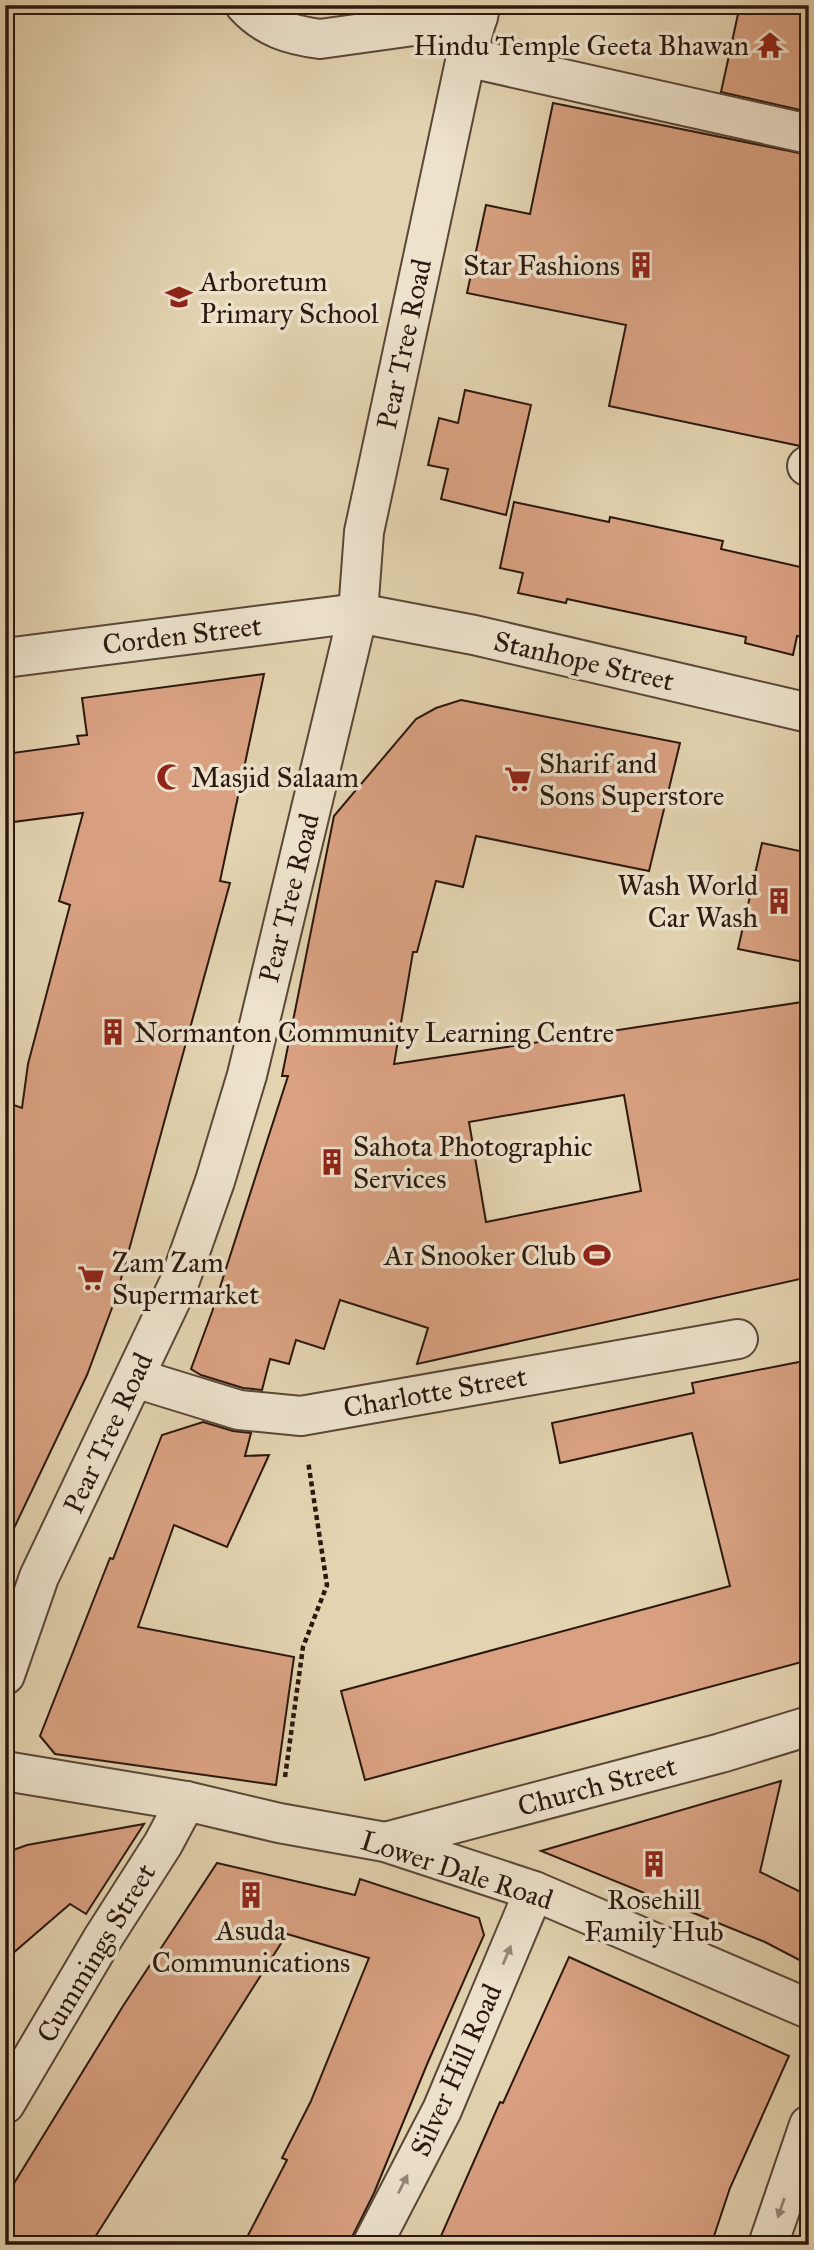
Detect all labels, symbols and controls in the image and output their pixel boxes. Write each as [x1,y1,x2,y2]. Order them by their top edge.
place label: Hindu Temple Geeta Bhawan [413,28,749,63]
temple icon: Hindu Temple Geeta Bhawan [755,30,785,60]
place label: Star Fashions [463,248,620,283]
building icon: Star Fashions [626,250,656,280]
street label: Pear Tree Road [369,256,439,432]
place label: Arboretum Primary School [199,264,379,331]
school or university icon: Arboretum Primary School [164,282,194,312]
street label: Corden Street [100,608,264,662]
street label: Stanhope Street [490,623,678,699]
place label: Sharif and Sons Superstore [539,746,724,813]
place label: Masjid Salaam [191,760,359,795]
mosque icon: Masjid Salaam [155,762,185,792]
supermarket icon: Sharif and Sons Superstore [503,764,533,794]
street label: Pear Tree Road [251,810,327,986]
place label: Wash World Car Wash [618,868,758,935]
building icon: Wash World Car Wash [764,886,794,916]
place label: Normanton Community Learning Centre [134,1015,614,1050]
building icon: Normanton Community Learning Centre [98,1017,128,1047]
place label: Sahota Photographic Services [353,1129,593,1196]
building icon: Sahota Photographic Services [317,1147,347,1177]
place label: A1 Snooker Club [383,1238,576,1273]
sports icon: A1 Snooker Club [582,1240,612,1270]
place label: Zam Zam Supermarket [112,1245,259,1312]
supermarket icon: Zam Zam Supermarket [76,1263,106,1293]
street label: Pear Tree Road [56,1347,160,1519]
street label: Charlotte Street [341,1359,530,1425]
street label: Church Street [514,1748,680,1824]
street label: Lower Dale Road [357,1822,557,1918]
building icon: Rosehill Family Hub [639,1849,669,1879]
street label: Cummings Street [29,1857,163,2049]
building icon: Asuda Communications [236,1880,266,1910]
place label: Rosehill Family Hub [584,1882,724,1949]
place label: Asuda Communications [152,1913,350,1980]
one-way arrow [502,1944,513,1965]
street label: Silver Hill Road [402,1978,510,2162]
one-way arrow [398,2174,409,2194]
one-way arrow [775,2198,786,2219]

